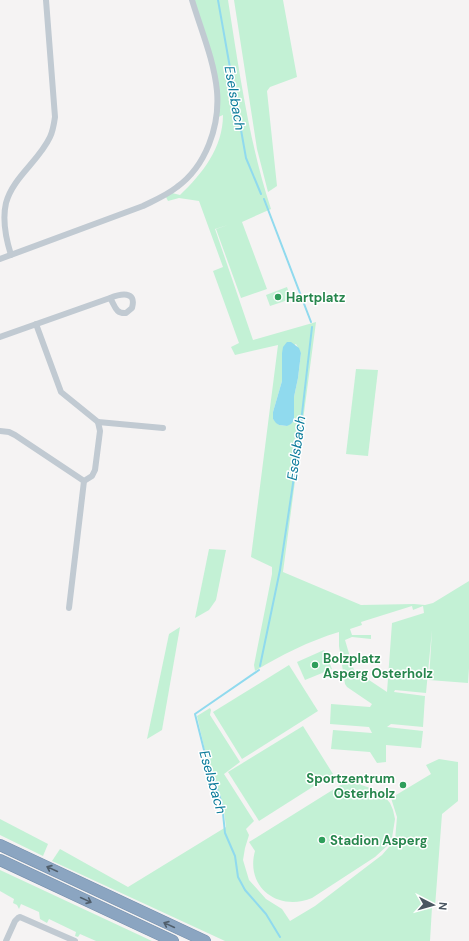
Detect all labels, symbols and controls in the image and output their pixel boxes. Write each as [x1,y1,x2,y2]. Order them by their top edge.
water label: Eselsbach [220,64,250,132]
place label: Hartplatz [286,289,345,306]
marker: Hartplatz [273,292,283,302]
water label: Eselsbach [283,415,309,481]
place label: Bolzplatz Asperg Osterholz [323,650,433,682]
marker: Bolzplatz Asperg Osterholz [310,660,320,670]
water label: Eselsbach [195,748,231,816]
place label: Sportzentrum Osterholz [306,770,395,802]
marker: Sportzentrum Osterholz [398,780,408,790]
place label: Stadion Asperg [330,832,428,849]
marker: Stadion Asperg [317,835,327,845]
one-way arrow [46,865,58,872]
north arrow [413,885,453,925]
one-way arrow [80,897,92,904]
text: N [436,901,450,911]
one-way arrow [164,920,176,928]

